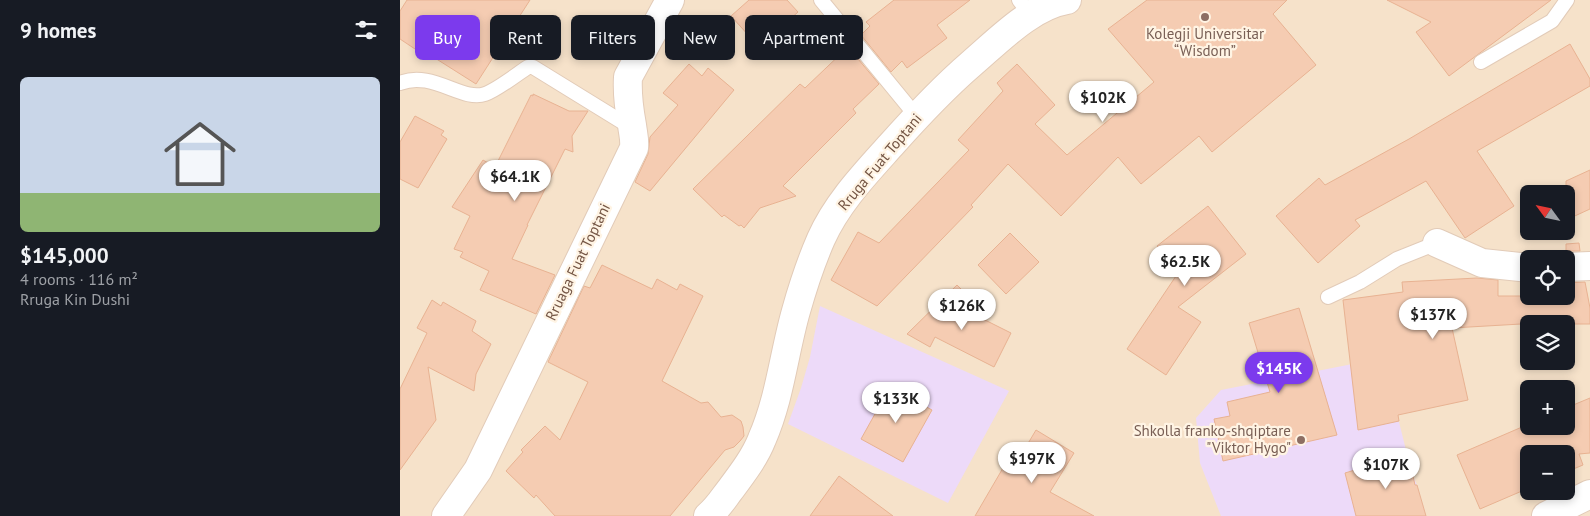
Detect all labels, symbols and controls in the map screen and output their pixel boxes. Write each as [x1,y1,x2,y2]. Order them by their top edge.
marker: Kolegji Universitar “Wisdom” [1199,11,1211,23]
chip: Buy [415,15,480,60]
chip: Rent [490,15,561,60]
chip: Filters [571,15,655,60]
chip: New [665,15,735,60]
chip: Apartment [745,15,863,60]
icon: filters [352,16,380,44]
text: 9 homes [20,17,96,44]
place label: Kolegji Universitar “Wisdom” [1146,24,1264,60]
pin: $102K [1068,80,1138,123]
text: $102K [1080,87,1126,107]
icon: home [155,109,245,199]
street label: Rruga Fuat Toptani [834,109,926,214]
pin: $64.1K [474,160,556,202]
text: $64.1K [490,166,540,186]
north arrow [1520,185,1575,240]
map controls [1520,185,1575,500]
street label: Rruaga Fuat Toptani [541,200,614,324]
text: $145,000 [20,242,109,269]
pin: $62.5K [1144,244,1226,287]
button: locate [1520,250,1575,305]
text: $62.5K [1160,251,1210,271]
text: 4 rooms · 116 m² [20,269,138,289]
pin: $126K [927,288,997,331]
text: Rruga Kin Dushi [20,289,130,309]
text: $126K [939,295,985,315]
pin: $137K [1398,298,1468,340]
text: $137K [1410,304,1456,324]
button: layers [1520,315,1575,370]
pin: $145K [1244,352,1314,394]
text: $145K [1256,358,1302,378]
button: + [1520,380,1575,435]
pin: $133K [861,382,931,424]
text: $133K [873,388,919,408]
place label: Shkolla franko-shqiptare "Viktor Hygo" [1134,421,1291,457]
marker: Shkolla franko-shqiptare "Viktor Hygo" [1295,434,1307,446]
pin: $197K [997,442,1067,484]
button: − [1520,445,1575,500]
text: $197K [1009,448,1055,468]
pin: $107K [1351,448,1421,490]
text: $107K [1363,454,1409,474]

